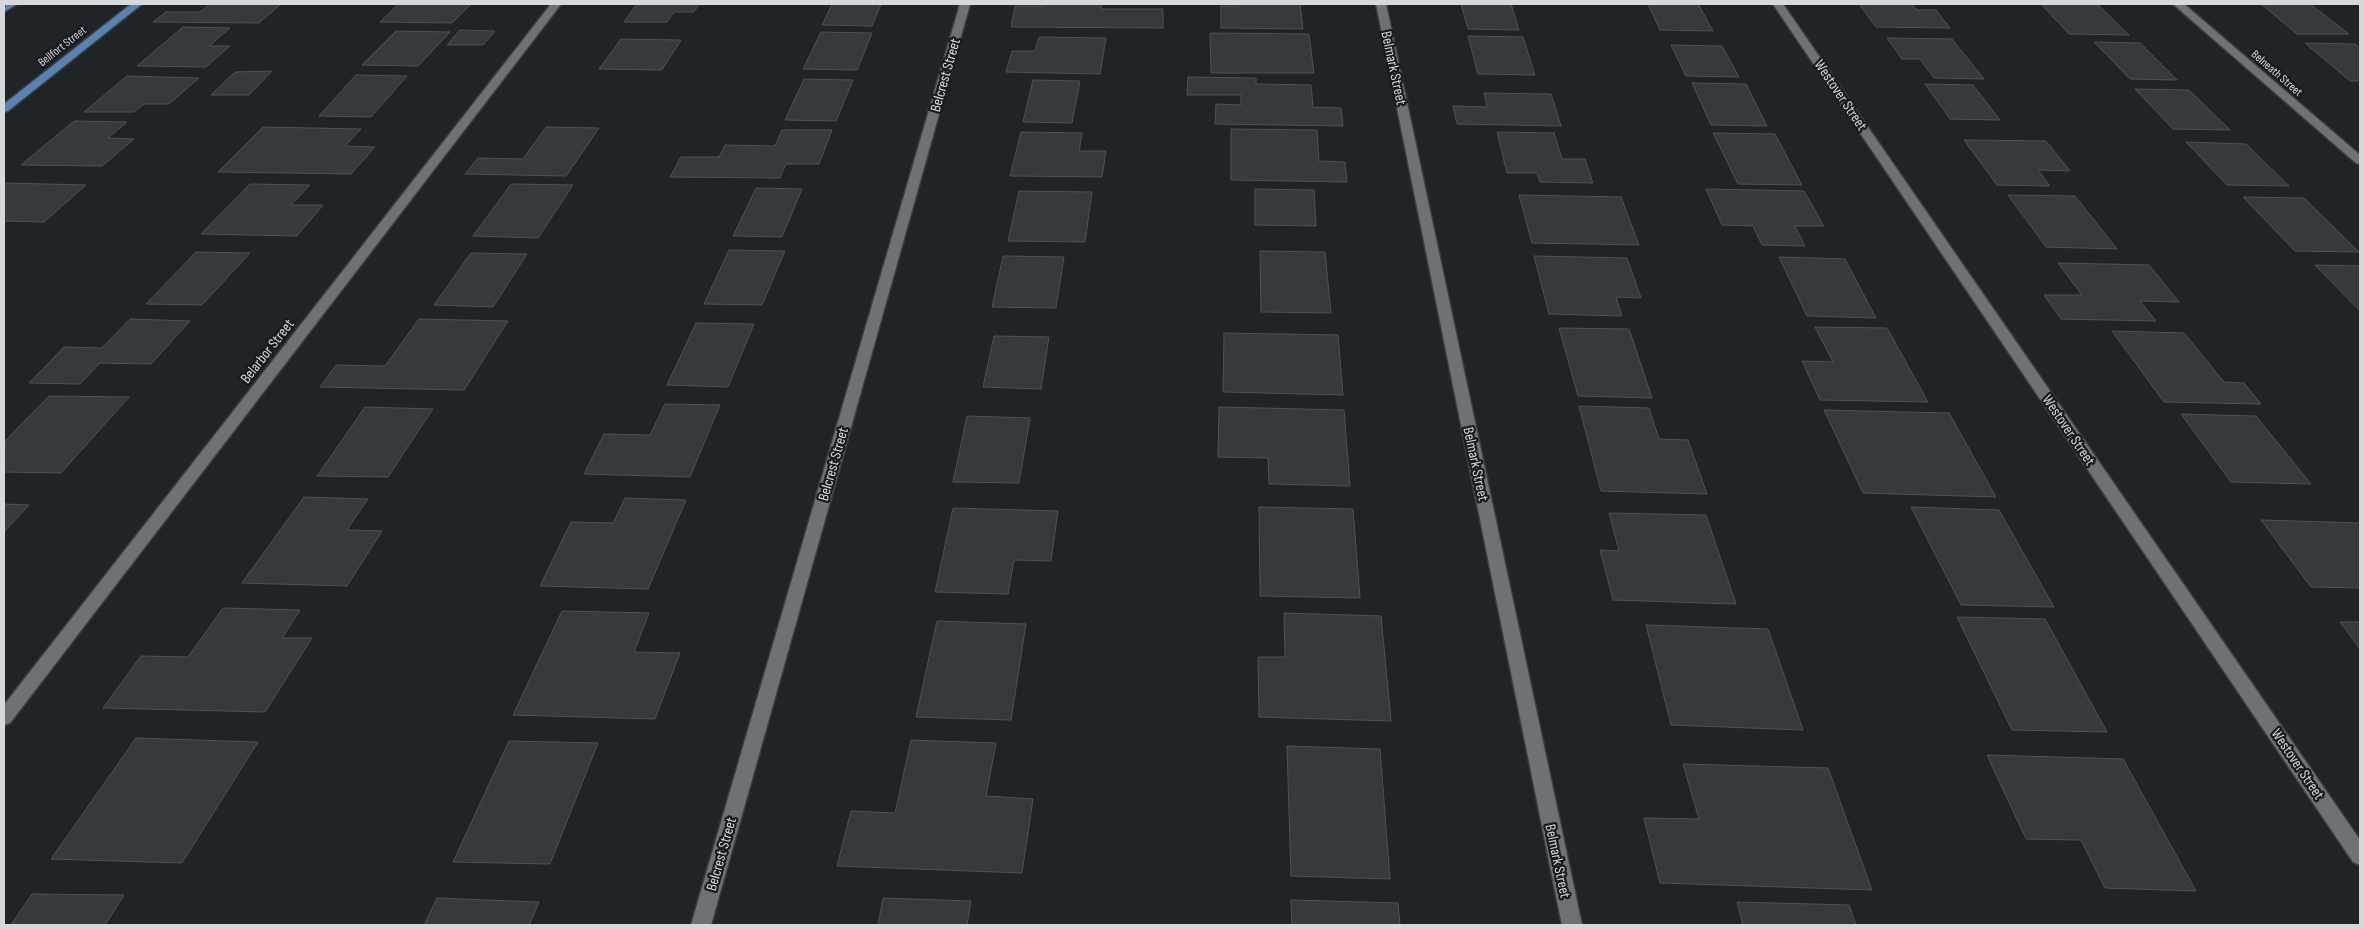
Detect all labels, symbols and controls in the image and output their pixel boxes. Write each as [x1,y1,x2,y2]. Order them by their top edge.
street label: Bellfort Street [35,23,90,70]
street label: Belmark Street [1376,29,1411,107]
street label: Belcrest Street [926,36,965,114]
street label: Belneath Street [2248,47,2306,100]
street label: Westover Street [1810,56,1871,135]
street label: Belarbor Street [236,315,299,387]
street label: Westover Street [2038,391,2099,470]
street label: Belcrest Street [814,425,853,503]
street label: Belmark Street [1458,425,1493,503]
street label: Westover Street [2267,725,2328,804]
street label: Belcrest Street [702,815,741,893]
street label: Belmark Street [1540,822,1575,900]

